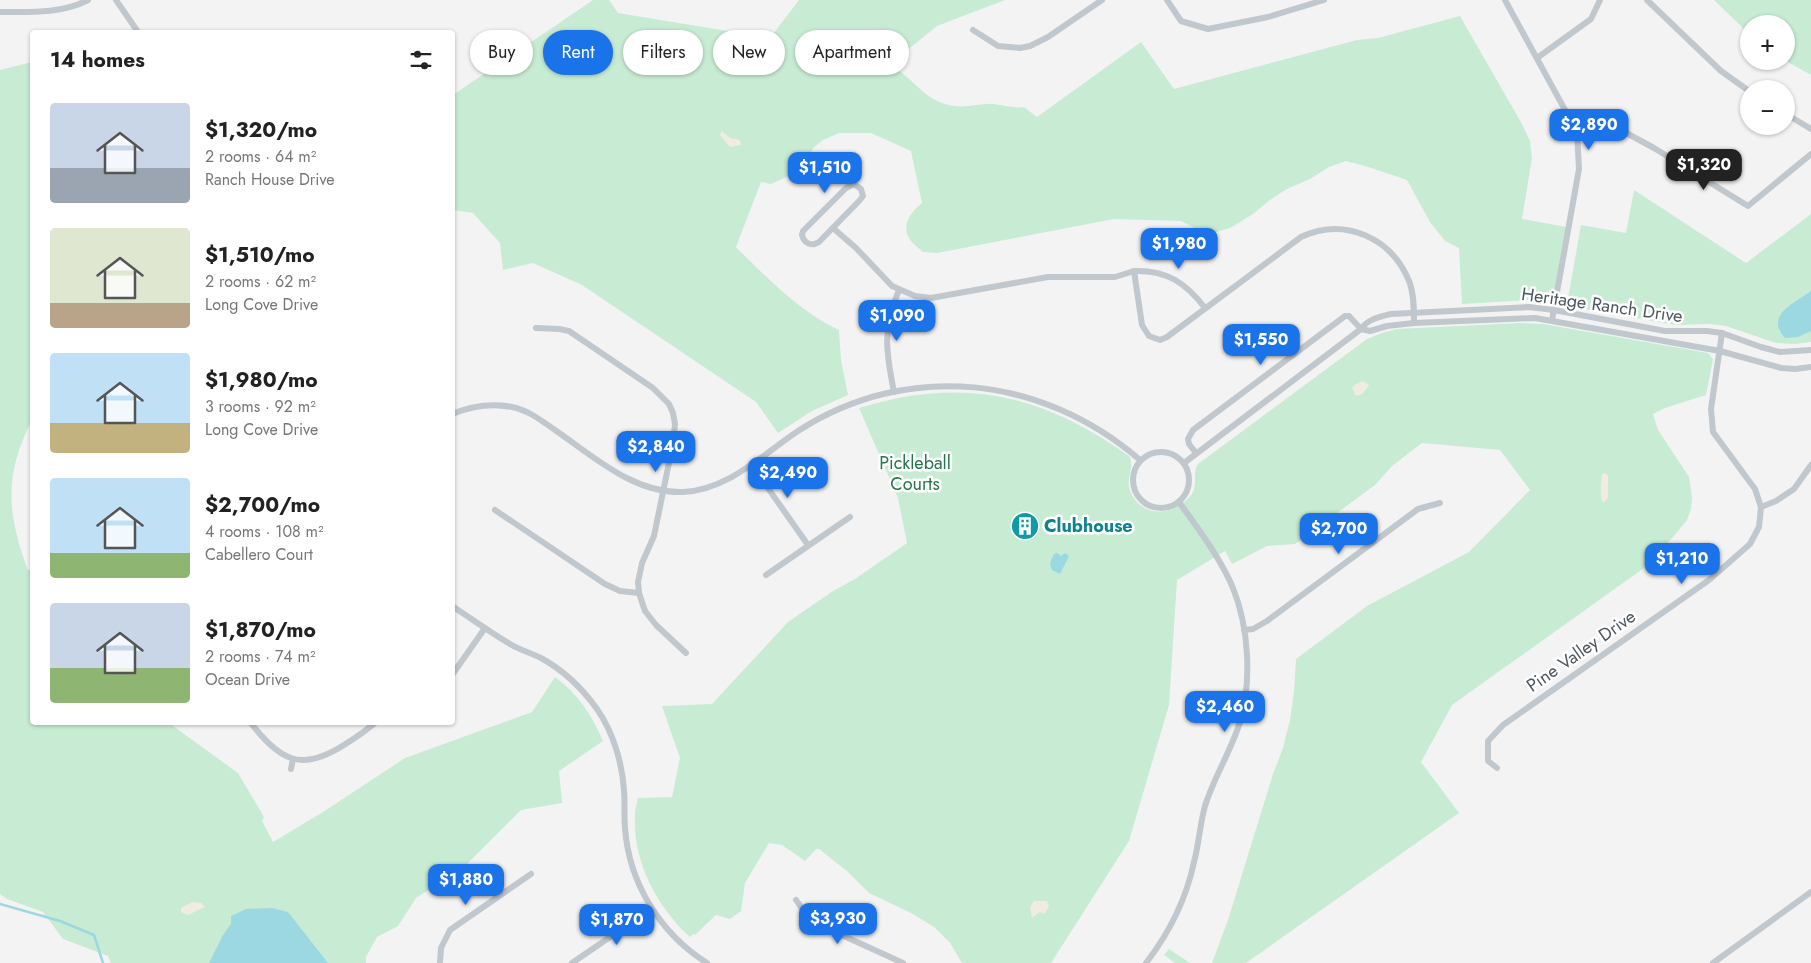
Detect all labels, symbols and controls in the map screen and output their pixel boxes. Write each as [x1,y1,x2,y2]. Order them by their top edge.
map controls [1740,15,1795,135]
button: + [1740,15,1795,70]
chip: Buy [470,30,533,75]
chip: Rent [543,30,613,75]
chip: Filters [623,30,703,75]
chip: New [713,30,785,75]
chip: Apartment [795,30,909,75]
text: 14 homes [50,45,145,75]
icon: filters [407,46,435,74]
button: − [1740,80,1795,135]
pin: $2,890 [1548,108,1630,151]
text: $2,890 [1561,113,1617,136]
text: $1,320/mo [205,115,317,145]
icon: home [90,123,150,183]
text: 2 rooms · 64 m² [205,145,316,168]
pin: $1,320 [1663,148,1745,191]
pin: $1,510 [784,152,866,194]
text: $1,320 [1677,153,1731,176]
text: $1,510 [799,156,851,179]
text: Ranch House Drive [205,168,335,191]
pin: $1,980 [1138,228,1220,270]
text: $1,980 [1152,232,1206,255]
text: $1,510/mo [205,240,315,270]
icon: home [90,248,150,308]
text: 2 rooms · 62 m² [205,270,316,293]
street label: Heritage Ranch Drive [1520,281,1684,329]
text: Long Cove Drive [205,293,318,316]
pin: $1,090 [856,300,938,342]
text: $1,090 [869,304,925,327]
pin: $1,550 [1220,324,1302,366]
text: $1,550 [1234,328,1288,351]
text: $1,980/mo [205,365,318,395]
icon: home [90,373,150,433]
text: 3 rooms · 92 m² [205,395,316,418]
text: Long Cove Drive [205,418,318,441]
pin: $2,840 [615,430,697,473]
text: $2,840 [627,435,685,458]
park label: Pickleball Courts [879,450,951,497]
pin: $2,490 [747,456,829,499]
text: $2,490 [759,461,817,484]
text: $2,700/mo [205,490,320,520]
icon: home [90,498,150,558]
building icon: Clubhouse [1010,511,1040,541]
pin: $2,700 [1298,512,1380,555]
place label: Clubhouse [1044,513,1133,539]
text: $2,700 [1311,517,1367,540]
text: 4 rooms · 108 m² [205,520,324,543]
pin: $1,210 [1641,542,1723,585]
text: Cabellero Court [205,543,313,566]
text: $1,210 [1656,547,1708,570]
street label: Pine Valley Drive [1521,604,1641,698]
text: $1,870/mo [205,615,316,645]
icon: home [90,623,150,683]
text: 2 rooms · 74 m² [205,645,316,668]
text: Ocean Drive [205,668,290,691]
pin: $2,460 [1184,690,1266,733]
text: $2,460 [1196,695,1254,718]
pin: $1,880 [425,864,507,906]
text: $1,880 [439,868,493,891]
pin: $3,930 [797,902,879,945]
pin: $1,870 [576,904,658,946]
text: $3,930 [810,907,866,930]
text: $1,870 [590,908,644,931]

